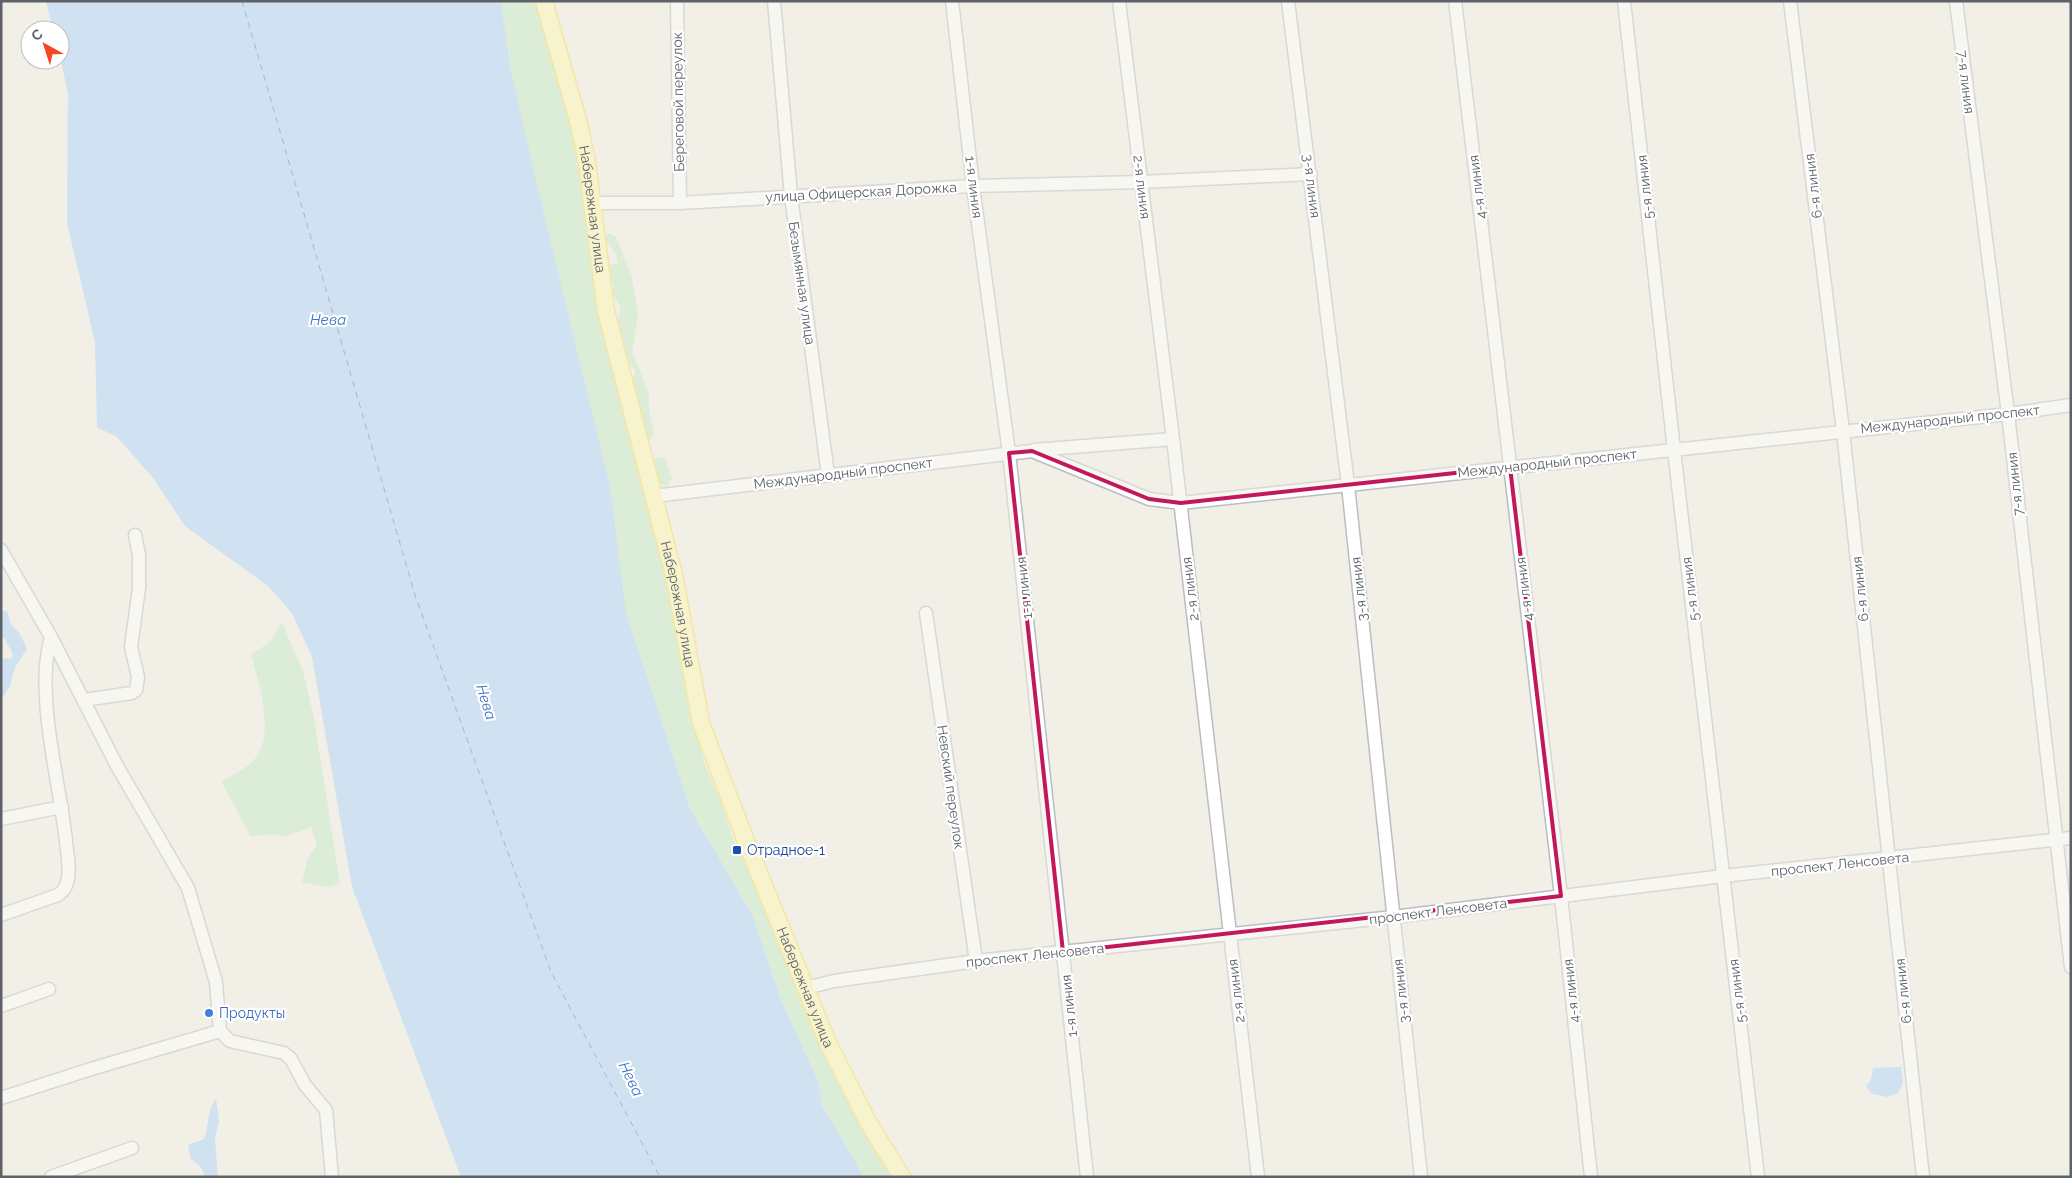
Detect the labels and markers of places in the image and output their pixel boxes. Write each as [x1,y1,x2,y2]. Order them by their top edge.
place label: Отрадное-1 [747,842,825,858]
marker: Отрадное-1 [731,844,743,856]
place label: Продукты [219,1005,285,1021]
marker: Продукты [203,1007,215,1019]

